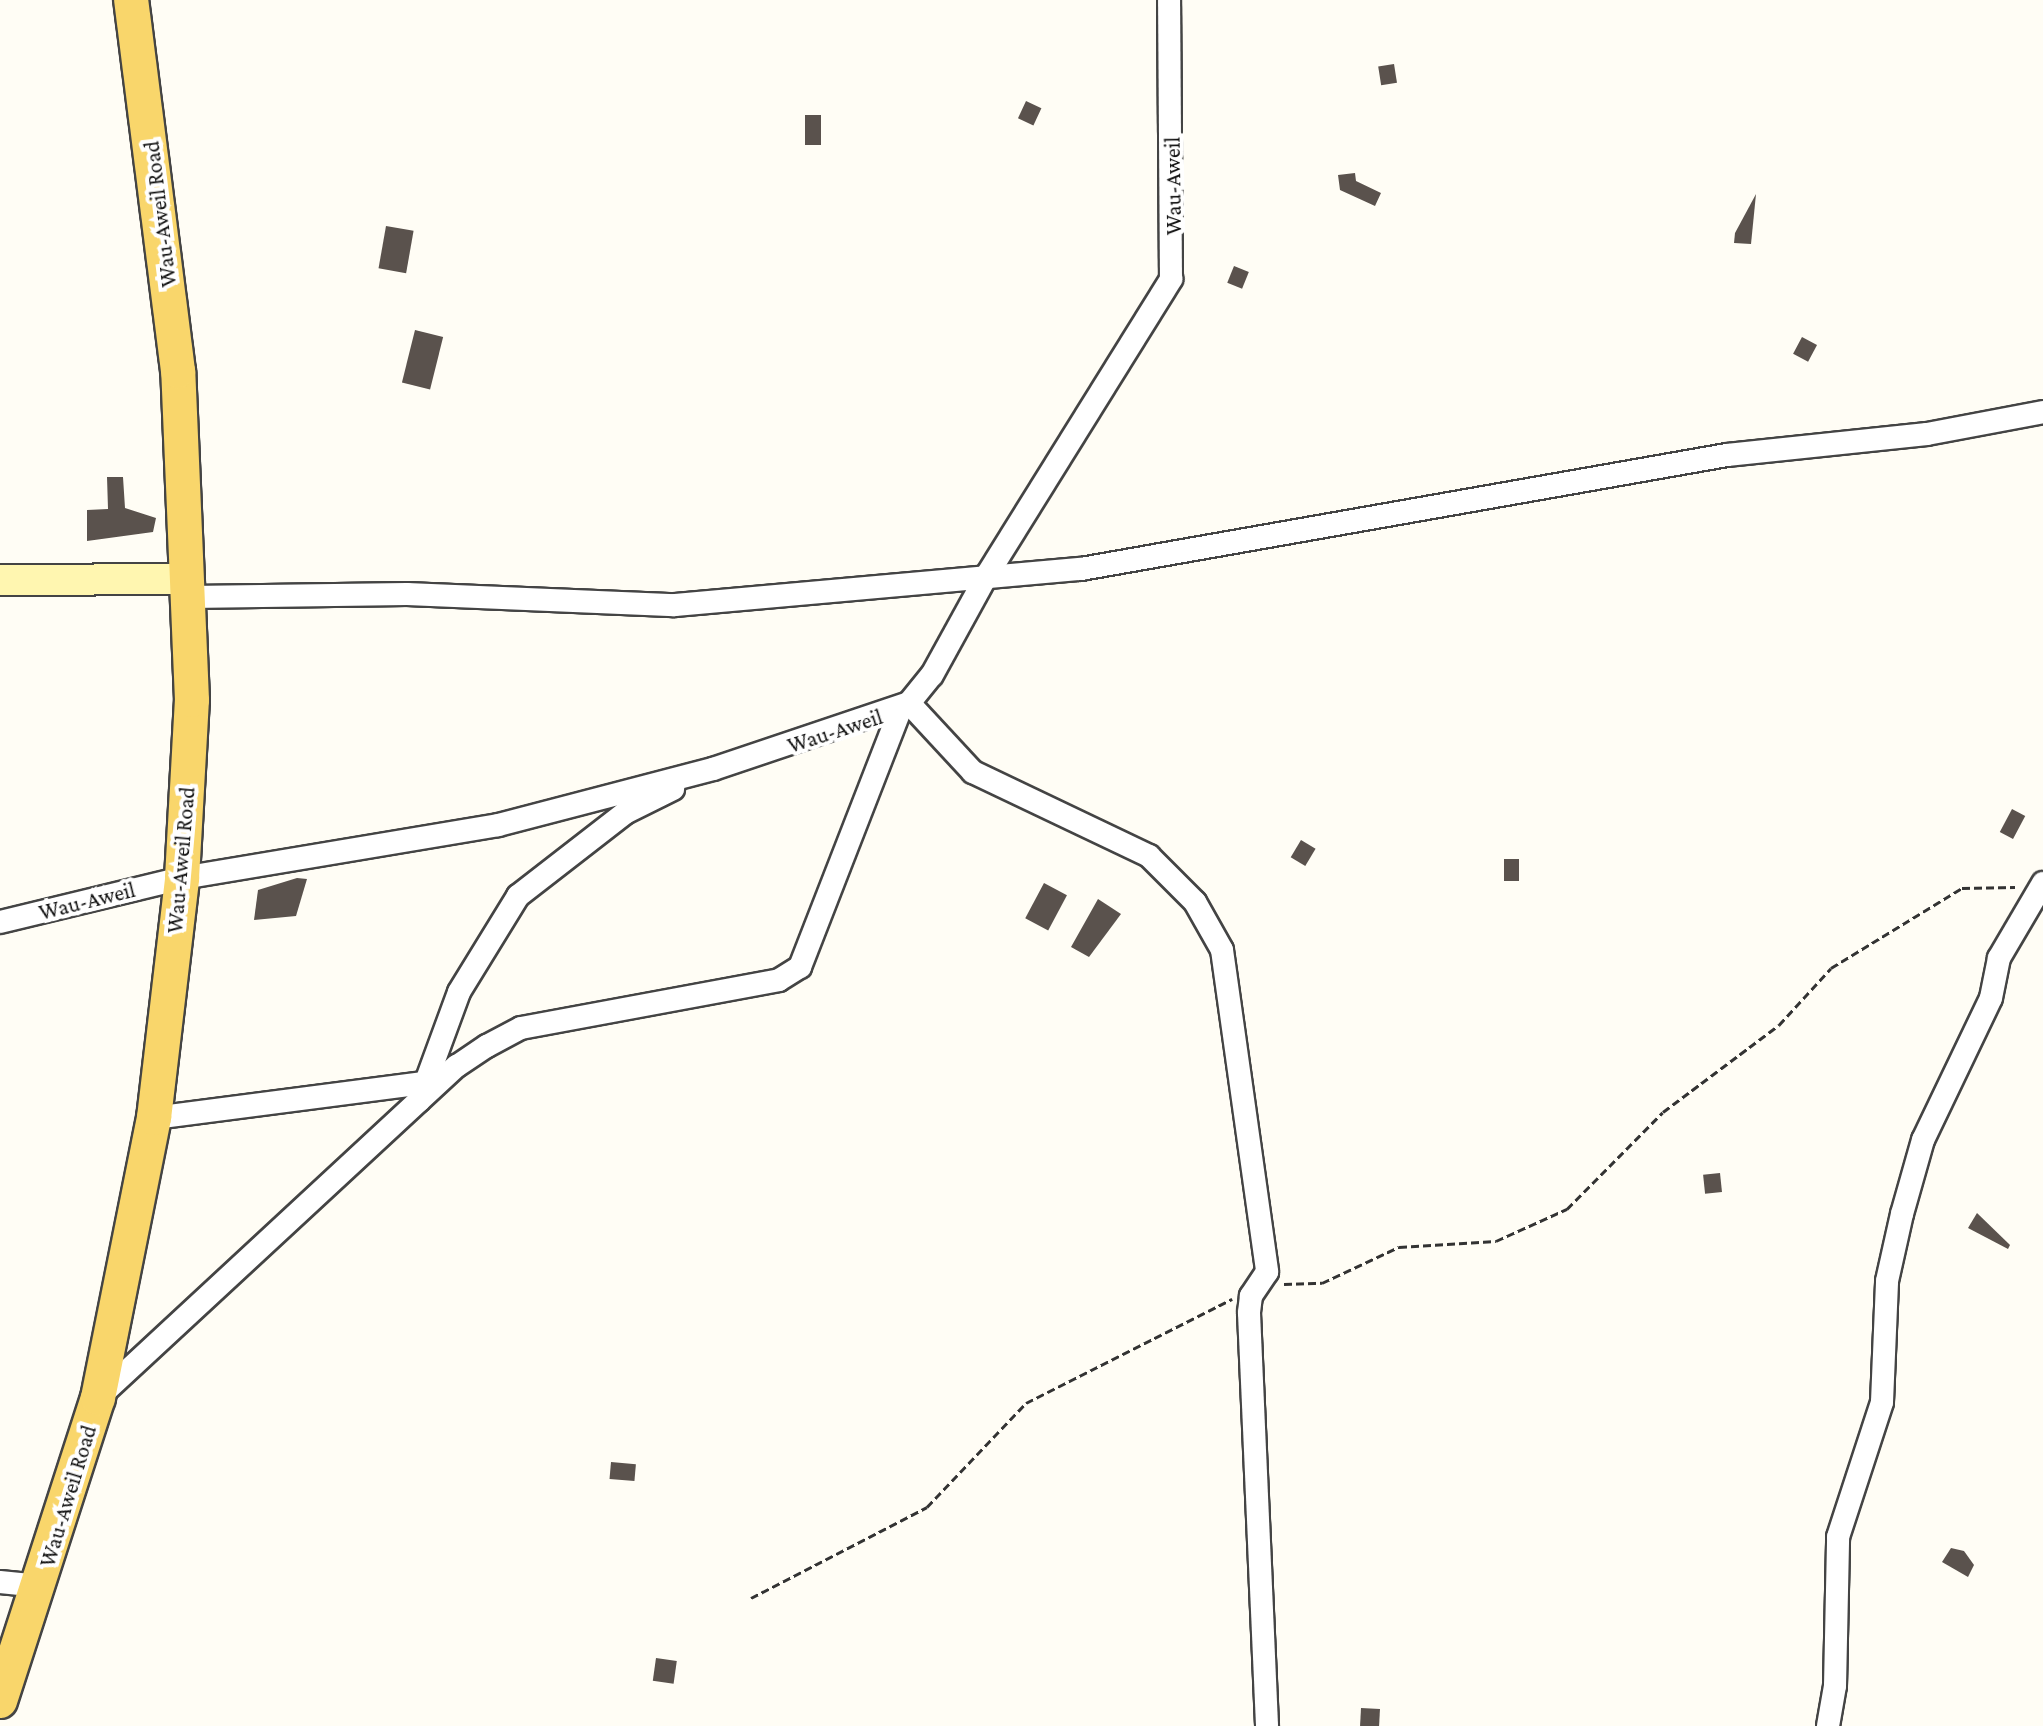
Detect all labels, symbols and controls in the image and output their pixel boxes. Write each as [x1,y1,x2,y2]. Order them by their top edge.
street label: Wau-Aweil [1159,137,1187,235]
street label: Wau-Aweil Road [138,139,182,289]
street label: Wau-Aweil [784,703,886,759]
street label: Wau-Aweil Road [161,786,201,934]
street label: Wau-Aweil [36,876,138,926]
street label: Wau-Aweil Road [34,1422,102,1570]

